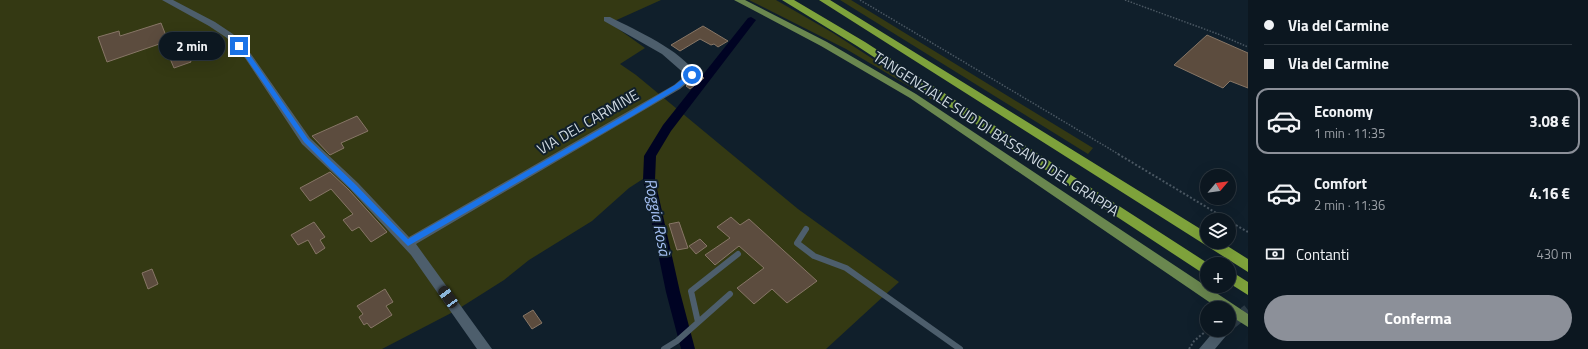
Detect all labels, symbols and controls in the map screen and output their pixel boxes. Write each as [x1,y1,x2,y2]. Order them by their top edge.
text: Via del Carmine [1288,14,1389,37]
callout: 2 min [159,32,225,60]
text: 2 min [176,36,208,56]
route end [230,37,248,55]
street label: TANGENZIALE SUD DI BASSANO DEL GRAPPA [869,45,1124,222]
text: Via del Carmine [1288,52,1389,75]
route start [683,66,701,84]
street label: VIA DEL CARMINE [533,83,643,160]
text: Economy [1314,100,1373,123]
icon: car [1266,103,1302,139]
text: 3.08 € [1529,110,1570,133]
text: 1 min · 11:35 [1314,123,1385,143]
north arrow [1200,169,1236,205]
map controls [1200,169,1236,337]
text: Comfort [1314,172,1367,195]
icon: car [1266,175,1302,211]
water label: Roggia Rosà [639,176,677,259]
text: 4.16 € [1529,182,1570,205]
text: 2 min · 11:36 [1314,195,1385,215]
button: layers [1200,213,1236,249]
icon: cash [1264,243,1286,265]
text: Contanti [1296,243,1349,266]
text: 430 m [1536,244,1572,264]
button: + [1200,257,1236,293]
car [436,284,460,310]
button: Conferma [1264,295,1572,341]
button: − [1200,301,1236,337]

